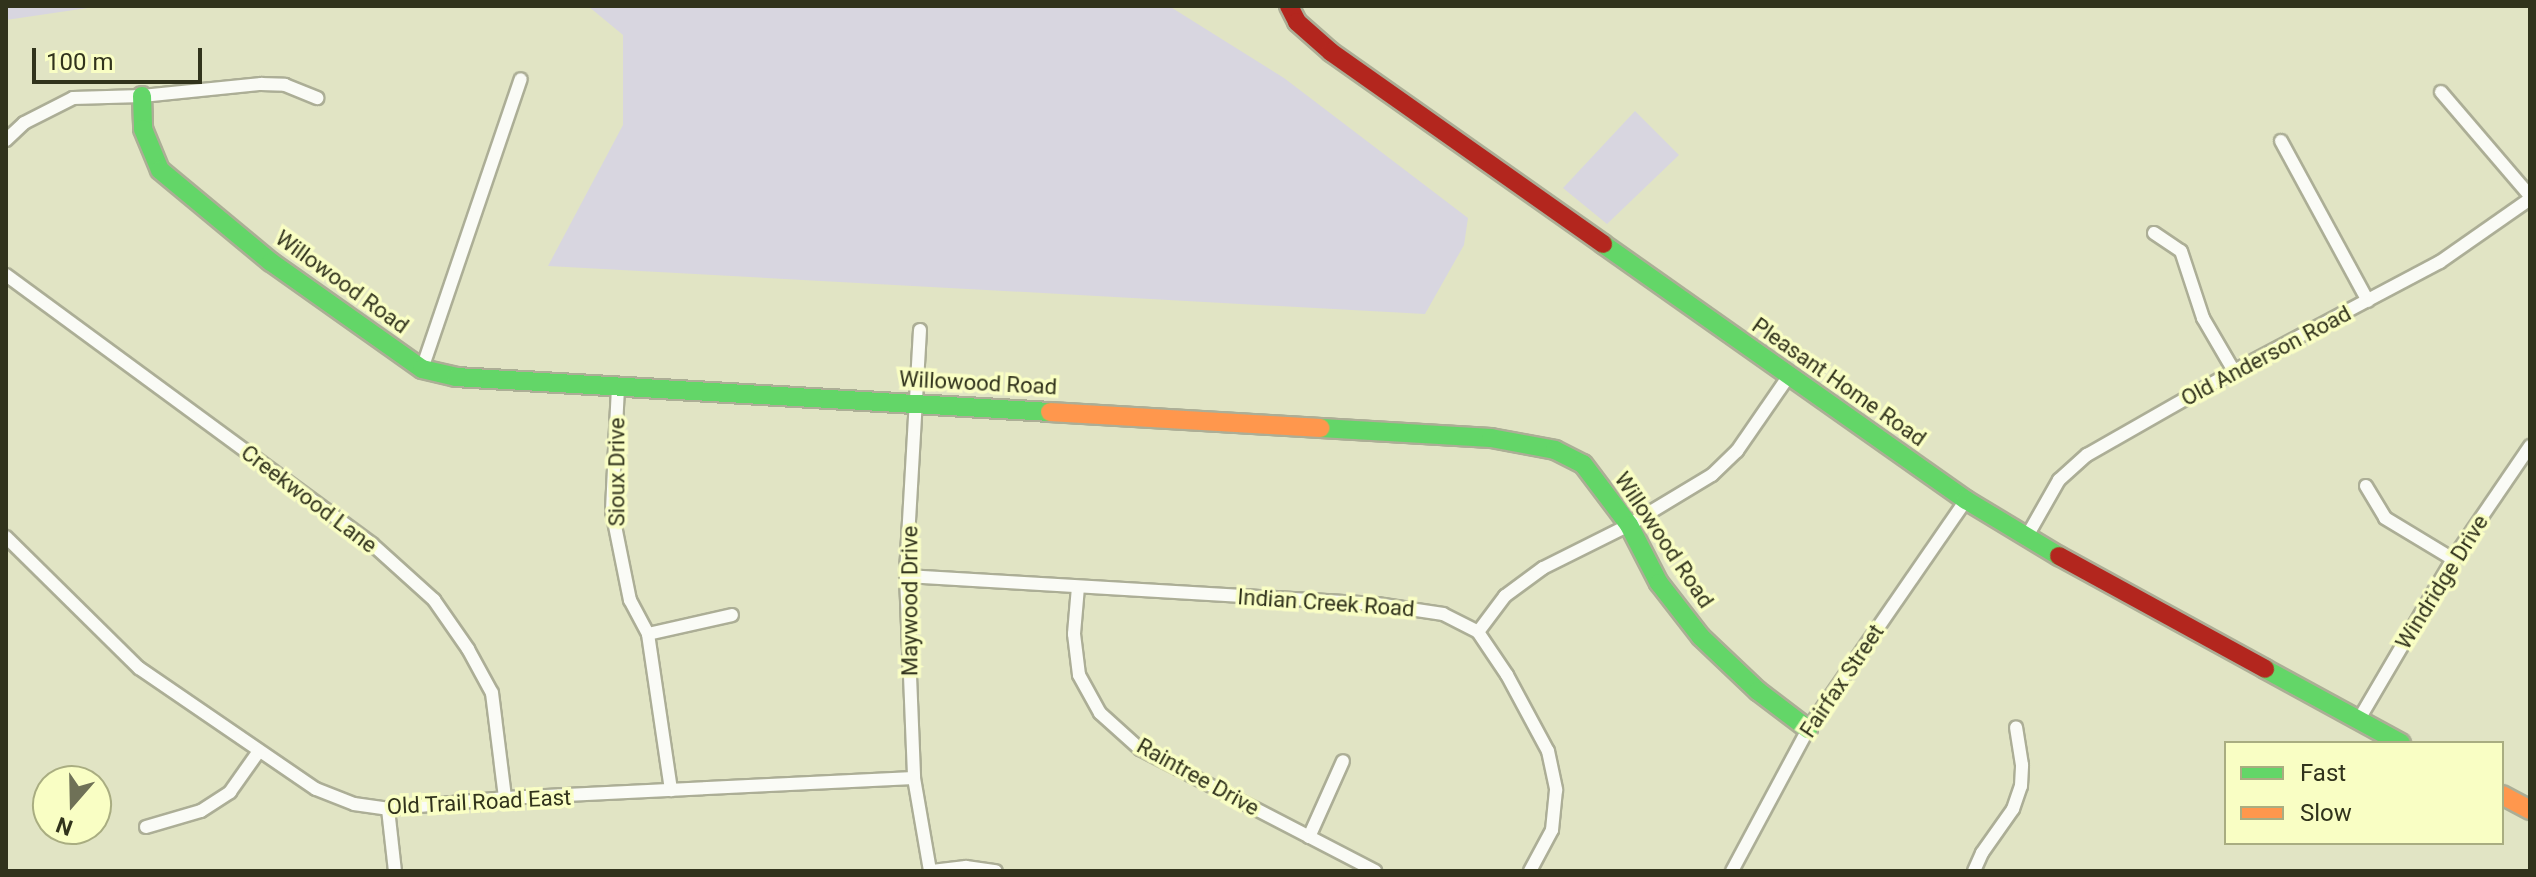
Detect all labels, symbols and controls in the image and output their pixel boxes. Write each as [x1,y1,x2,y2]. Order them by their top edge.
scale bar [36,32,206,82]
text: 100 m [46,48,113,76]
street label: Willowood Road [270,225,414,339]
street label: Old Anderson Road [2177,300,2355,412]
street label: Pleasant Home Road [1747,312,1931,452]
street label: Willowood Road [898,366,1058,400]
street label: Sioux Drive [604,418,630,526]
street label: Creekwood Lane [236,439,382,559]
street label: Willowood Road [1609,467,1719,613]
street label: Windridge Drive [2390,510,2494,654]
street label: Maywood Drive [897,526,923,676]
street label: Indian Creek Road [1237,584,1415,622]
street label: Fairfax Street [1794,619,1890,743]
street label: Raintree Drive [1132,733,1264,821]
legend [2224,741,2504,845]
text: Fast [2300,759,2346,787]
north arrow [32,765,112,845]
street label: Old Trail Road East [386,784,572,820]
text: Slow [2300,799,2352,827]
text: N [53,812,76,841]

